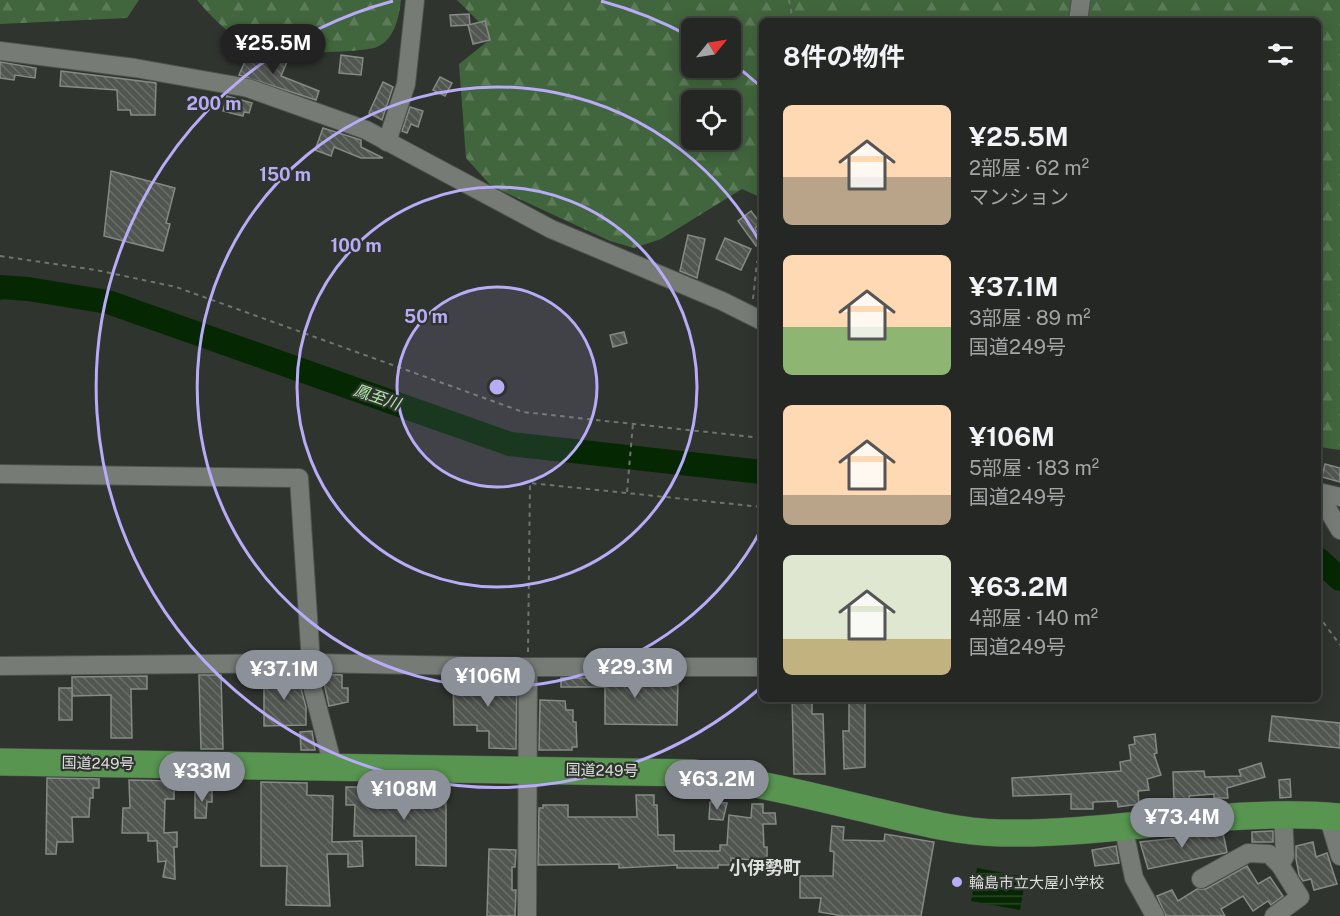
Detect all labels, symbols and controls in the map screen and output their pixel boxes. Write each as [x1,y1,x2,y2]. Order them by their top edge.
north arrow [681,18,741,78]
map controls [681,18,741,150]
pin: ¥25.5M [224,24,322,75]
text: ¥25.5M [235,31,311,55]
icon: filters [1264,38,1297,71]
text: 8件の物件 [783,41,904,72]
button: locate [681,90,741,150]
text: 200 m [187,93,241,114]
text: ¥25.5M [969,121,1069,152]
icon: home [831,129,903,201]
text: 2部屋 · 62 m² [969,156,1089,180]
text: 150 m [259,164,311,185]
text: マンション [969,185,1069,209]
text: 100 m [330,235,382,256]
text: ¥37.1M [969,271,1058,302]
icon: home [831,279,903,351]
text: 50 m [404,306,448,327]
text: 3部屋 · 89 m² [969,306,1091,330]
text: 国道249号 [969,335,1066,359]
centre of rings [487,377,507,397]
water label: 鳳至川 [351,380,405,414]
text: ¥106M [969,421,1055,452]
icon: home [831,429,903,501]
text: 5部屋 · 183 m² [969,456,1099,480]
text: 国道249号 [969,485,1066,509]
text: ¥63.2M [969,571,1068,602]
icon: home [831,579,903,651]
text: 4部屋 · 140 m² [969,606,1098,630]
text: 国道249号 [969,635,1066,659]
pin: ¥29.3M [586,648,684,699]
pin: ¥37.1M [235,650,333,701]
text: ¥29.3M [597,655,673,679]
text: ¥37.1M [250,657,318,681]
pin: ¥106M [446,657,530,708]
text: ¥106M [455,664,521,688]
pin: ¥33M [166,752,238,803]
street label: 国道249号 [61,754,135,772]
text: ¥33M [173,759,231,783]
pin: ¥63.2M [668,760,766,811]
street label: 国道249号 [565,761,639,779]
text: ¥63.2M [679,767,755,791]
pin: ¥108M [362,770,446,821]
text: ¥108M [371,777,437,801]
pin: ¥73.4M [1133,798,1231,849]
text: ¥73.4M [1144,805,1220,829]
district label: 小伊勢町 [729,857,801,878]
place label: 輪島市立大屋小学校 [969,874,1104,891]
marker: 輪島市立大屋小学校 [950,875,964,889]

